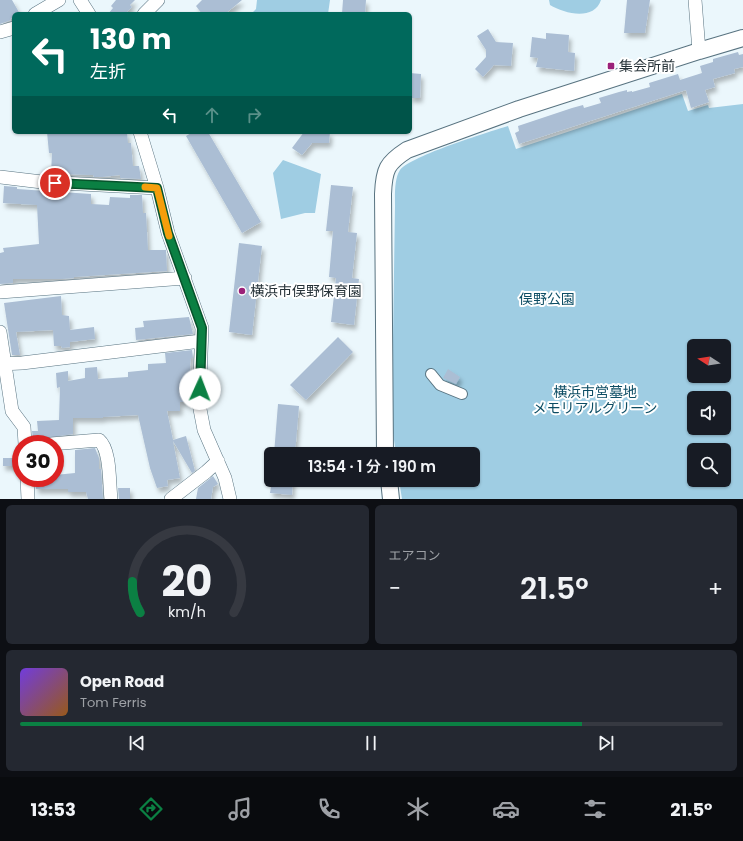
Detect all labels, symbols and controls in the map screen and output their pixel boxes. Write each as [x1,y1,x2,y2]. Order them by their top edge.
text: 130 m [90,20,171,59]
icon: left [24,28,76,80]
place label: 集会所前 [619,56,675,76]
text: 左折 [90,59,126,84]
marker: 集会所前 [606,61,616,71]
icon: left [159,104,181,126]
icon: ahead [201,104,223,126]
icon: right [243,104,265,126]
pin [38,166,72,200]
icon: arrive [44,172,66,194]
place label: 横浜市俣野保育園 [250,281,362,301]
marker: 横浜市俣野保育園 [237,286,247,296]
park label: 俣野公園 [519,289,575,309]
north arrow [687,339,731,383]
map controls [687,339,731,487]
position arrow [179,368,221,410]
park label: 横浜市営墓地 メモリアルグリーン [532,382,658,418]
button: sound [687,391,731,435]
speed limit sign: 30 [12,435,64,487]
button: search [687,443,731,487]
text: 13:54 · 1 分 · 190 m [308,456,436,477]
text: エアコン [389,546,441,565]
text: 20 [162,551,213,610]
text: 21.5° [520,567,589,610]
text: − [389,573,401,604]
text: + [708,573,723,604]
text: km/h [168,601,206,621]
text: Open Road [80,671,164,692]
text: Tom Ferris [80,693,147,712]
icon: previous [126,732,148,754]
icon: pause [360,732,382,754]
icon: next [595,732,617,754]
icon: directions [137,795,165,823]
icon: music [226,795,254,823]
icon: phone [315,795,343,823]
icon: climate [404,795,432,823]
icon: car [492,795,520,823]
icon: filters [581,795,609,823]
text: 13:53 [30,797,76,822]
text: 21.5° [670,797,712,822]

